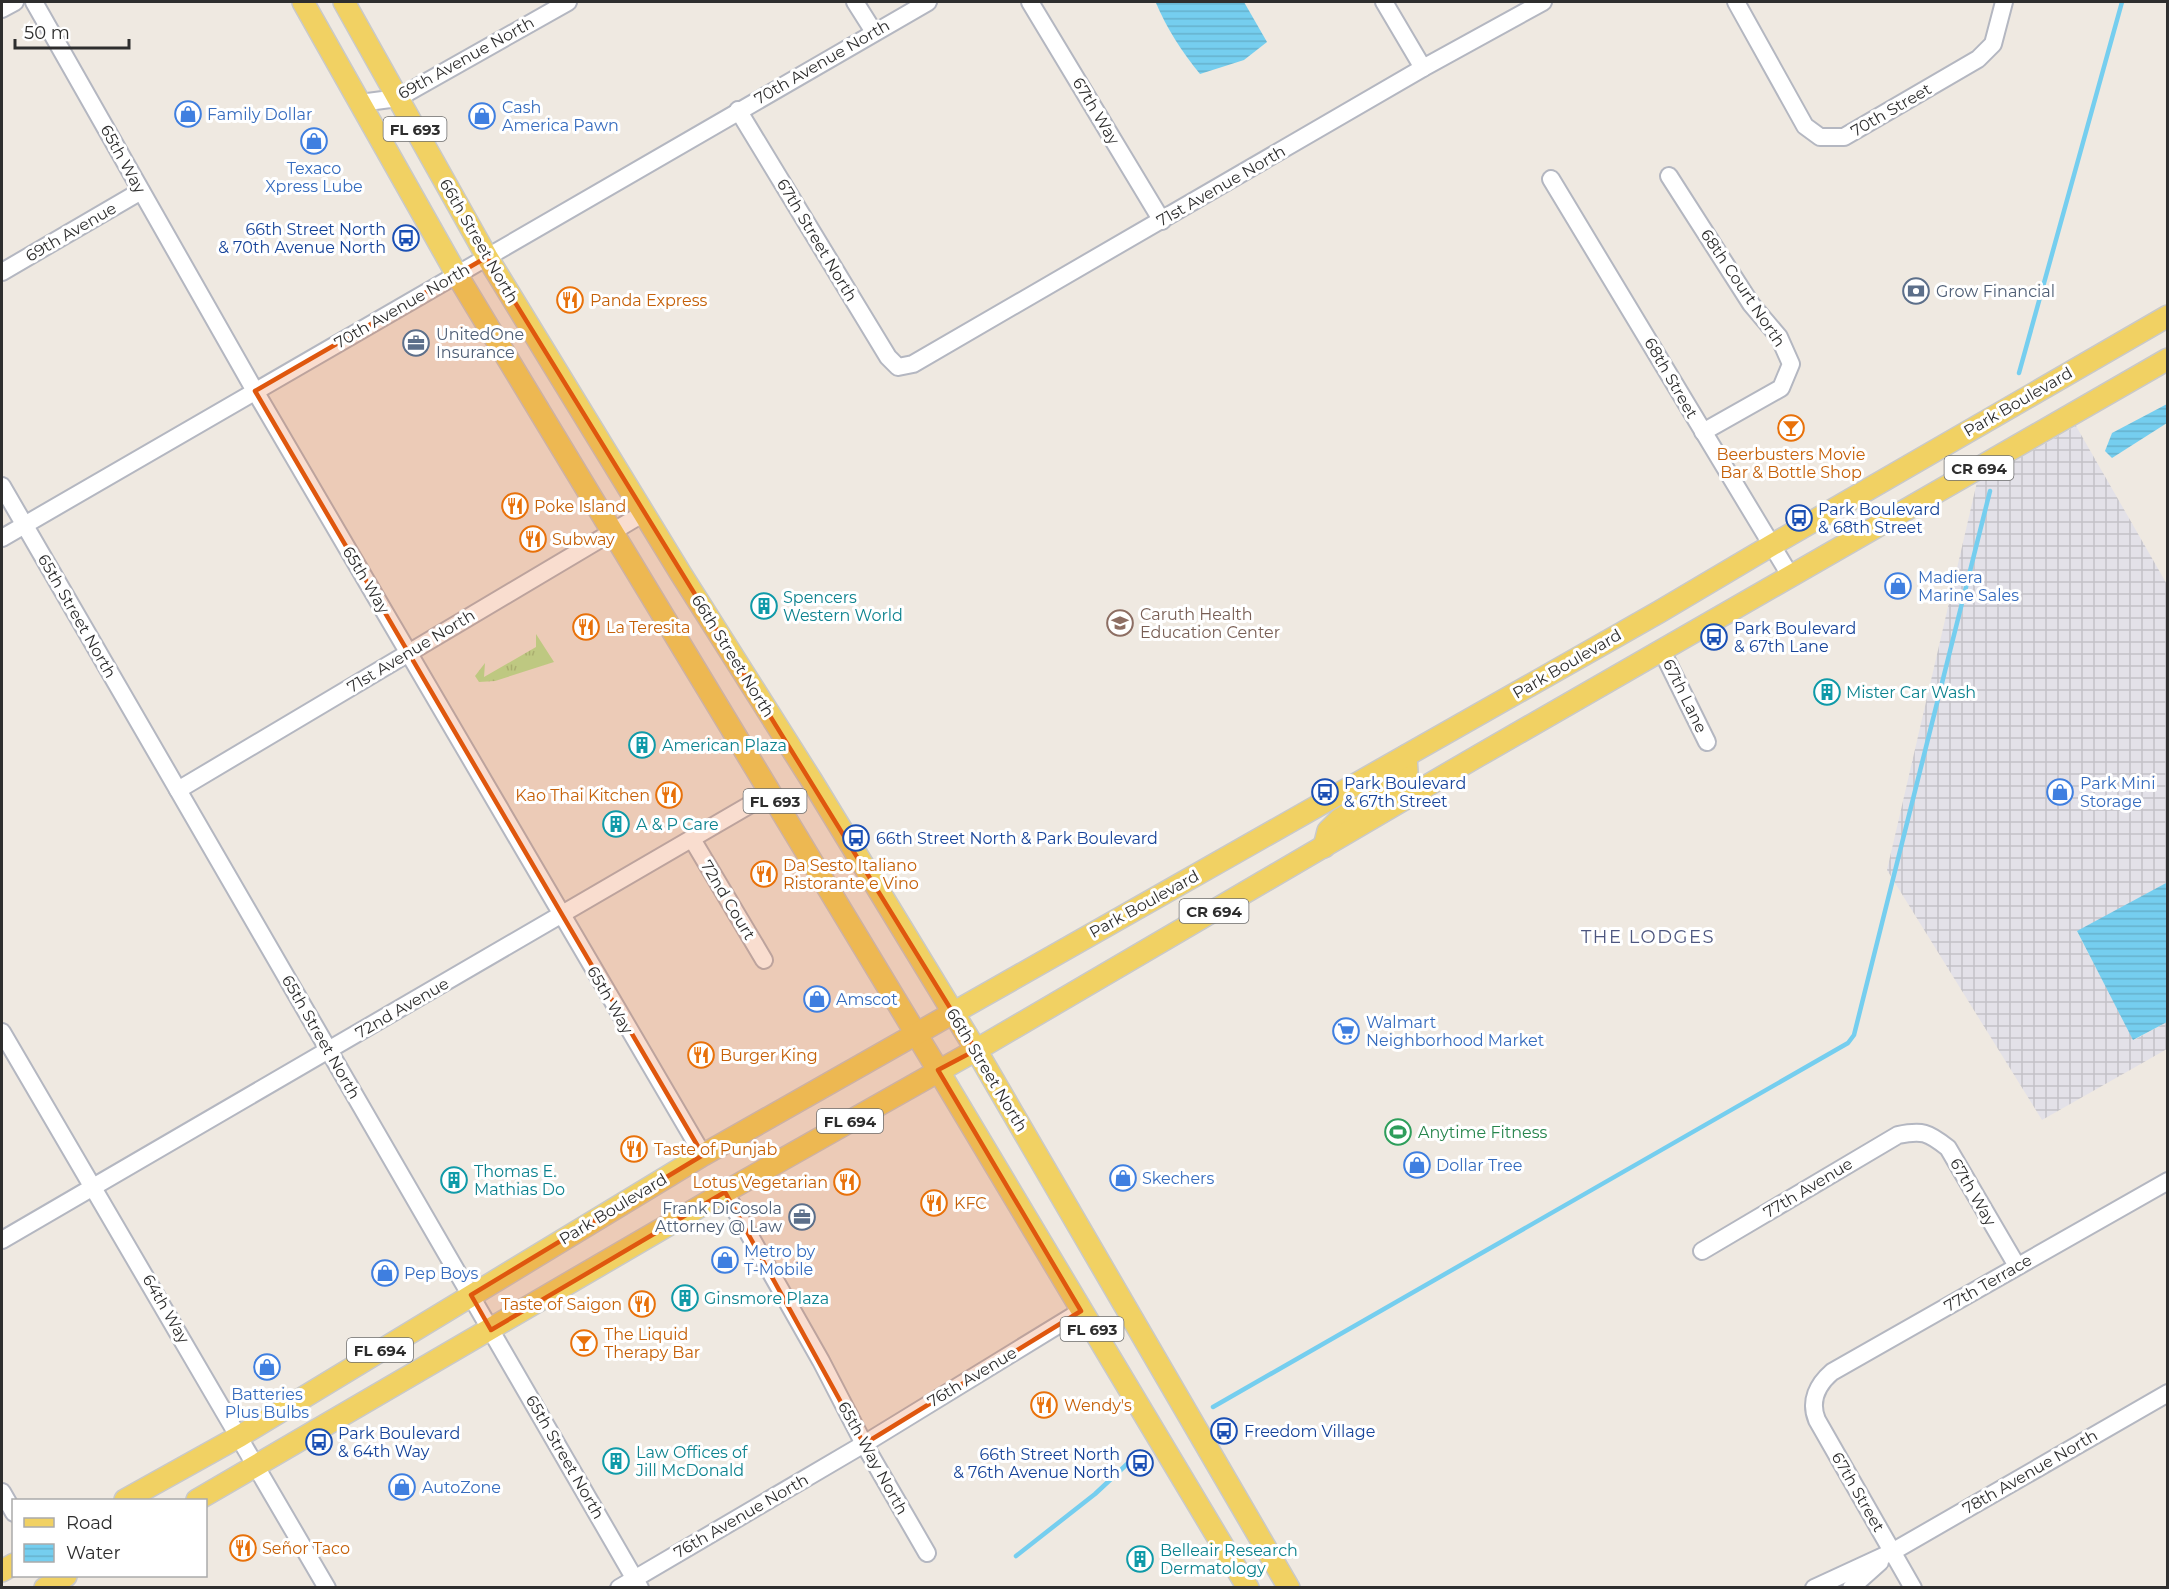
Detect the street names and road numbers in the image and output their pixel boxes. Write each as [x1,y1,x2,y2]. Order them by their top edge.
street label: 69th Avenue North [395,13,537,103]
street label: 70th Avenue North [751,16,893,108]
street label: 67th Way [1069,74,1124,148]
street label: 70th Street [1847,79,1935,141]
road number: FL 693 [384,117,446,141]
street label: 65th Way [97,122,150,197]
street label: 71st Avenue North [1153,141,1289,231]
street label: 66th Street North [436,175,522,307]
street label: 67th Street North [773,175,861,305]
street label: 69th Avenue [22,198,120,266]
street label: 68th Court North [1697,226,1789,350]
street label: 70th Avenue North [331,260,473,352]
street label: 68th Street [1640,334,1702,422]
street label: Park Boulevard [1960,363,2076,441]
road number: CR 694 [1944,456,2014,480]
street label: 65th Way [339,543,394,617]
street label: 65th Street North [34,551,120,681]
street label: 66th Street North [688,591,778,721]
street label: 71st Avenue North [344,605,478,697]
street label: Park Boulevard [1509,625,1625,703]
street label: 67th Lane [1659,656,1711,736]
road number: FL 693 [744,789,806,813]
street label: 72nd Court [697,857,759,944]
street label: Park Boulevard [1086,866,1202,942]
road number: CR 694 [1180,899,1248,923]
street label: 65th Way [583,963,637,1038]
street label: 65th Street North [278,972,364,1102]
street label: 72nd Avenue [352,974,452,1042]
street label: 66th Street North [943,1005,1031,1135]
road number: FL 694 [817,1109,883,1133]
street label: 77th Avenue [1760,1154,1856,1222]
street label: 67th Way [1946,1155,2000,1230]
street label: Park Boulevard [556,1169,670,1249]
street label: 77th Terrace [1941,1250,2035,1316]
street label: 64th Way [139,1271,194,1347]
road number: FL 693 [1060,1317,1124,1341]
road number: FL 694 [347,1338,413,1362]
street label: 76th Avenue [924,1343,1020,1411]
street label: 65th Street North [522,1392,608,1522]
street label: 65th Way North [834,1398,912,1518]
street label: 78th Avenue North [1959,1426,2101,1518]
street label: 67th Street [1828,1449,1889,1536]
street label: 76th Avenue North [670,1470,812,1562]

